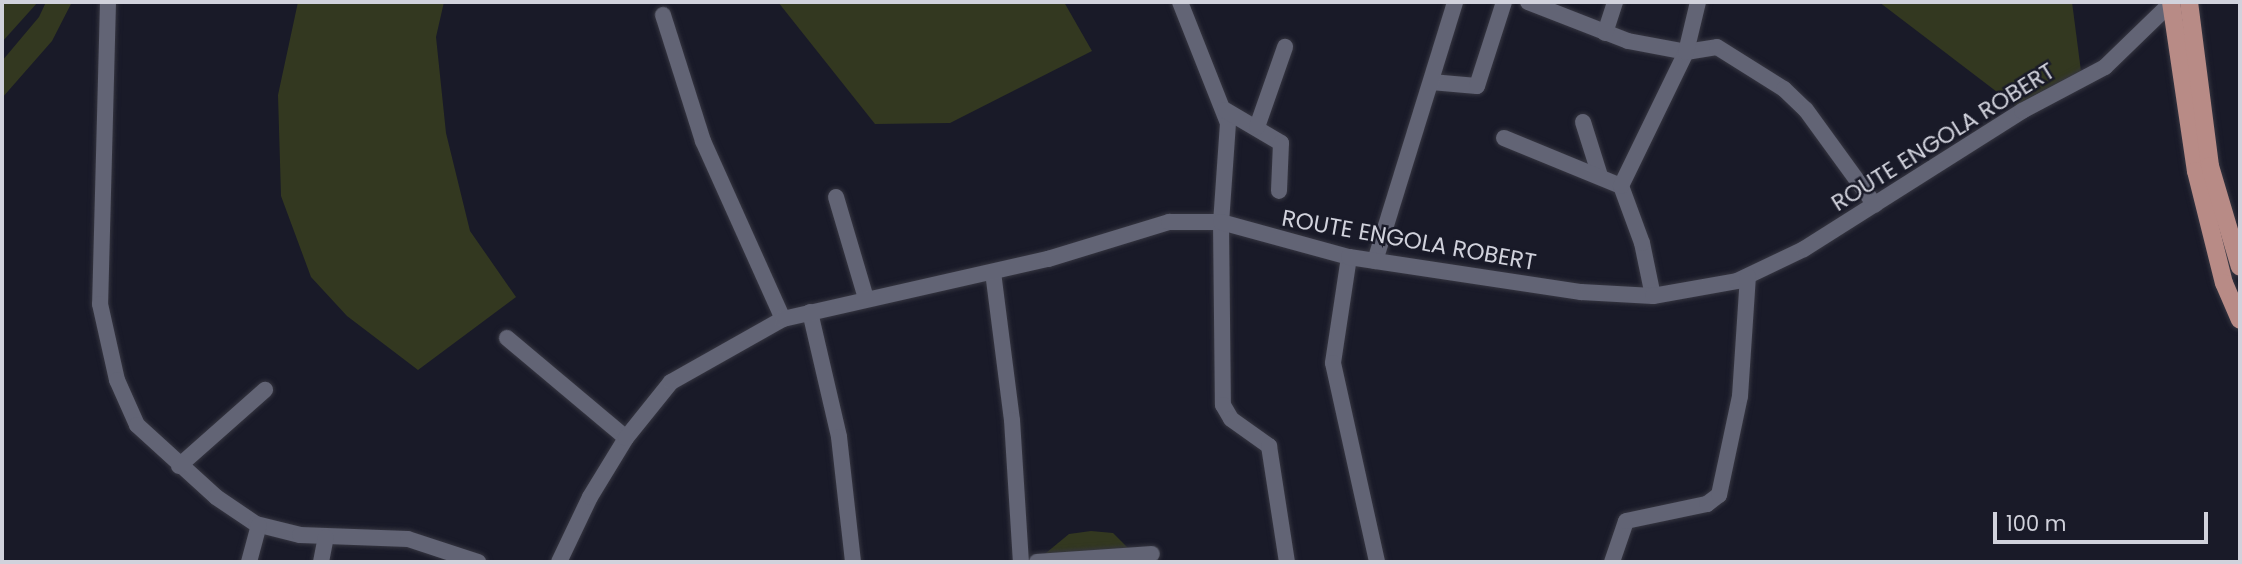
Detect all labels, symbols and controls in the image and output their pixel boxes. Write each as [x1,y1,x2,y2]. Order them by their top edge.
street label: ROUTE ENGOLA ROBERT [1826,57,2060,217]
street label: ROUTE ENGOLA ROBERT [1280,204,1538,276]
scale bar [1997,498,2212,542]
text: 100 m [2006,509,2066,538]

